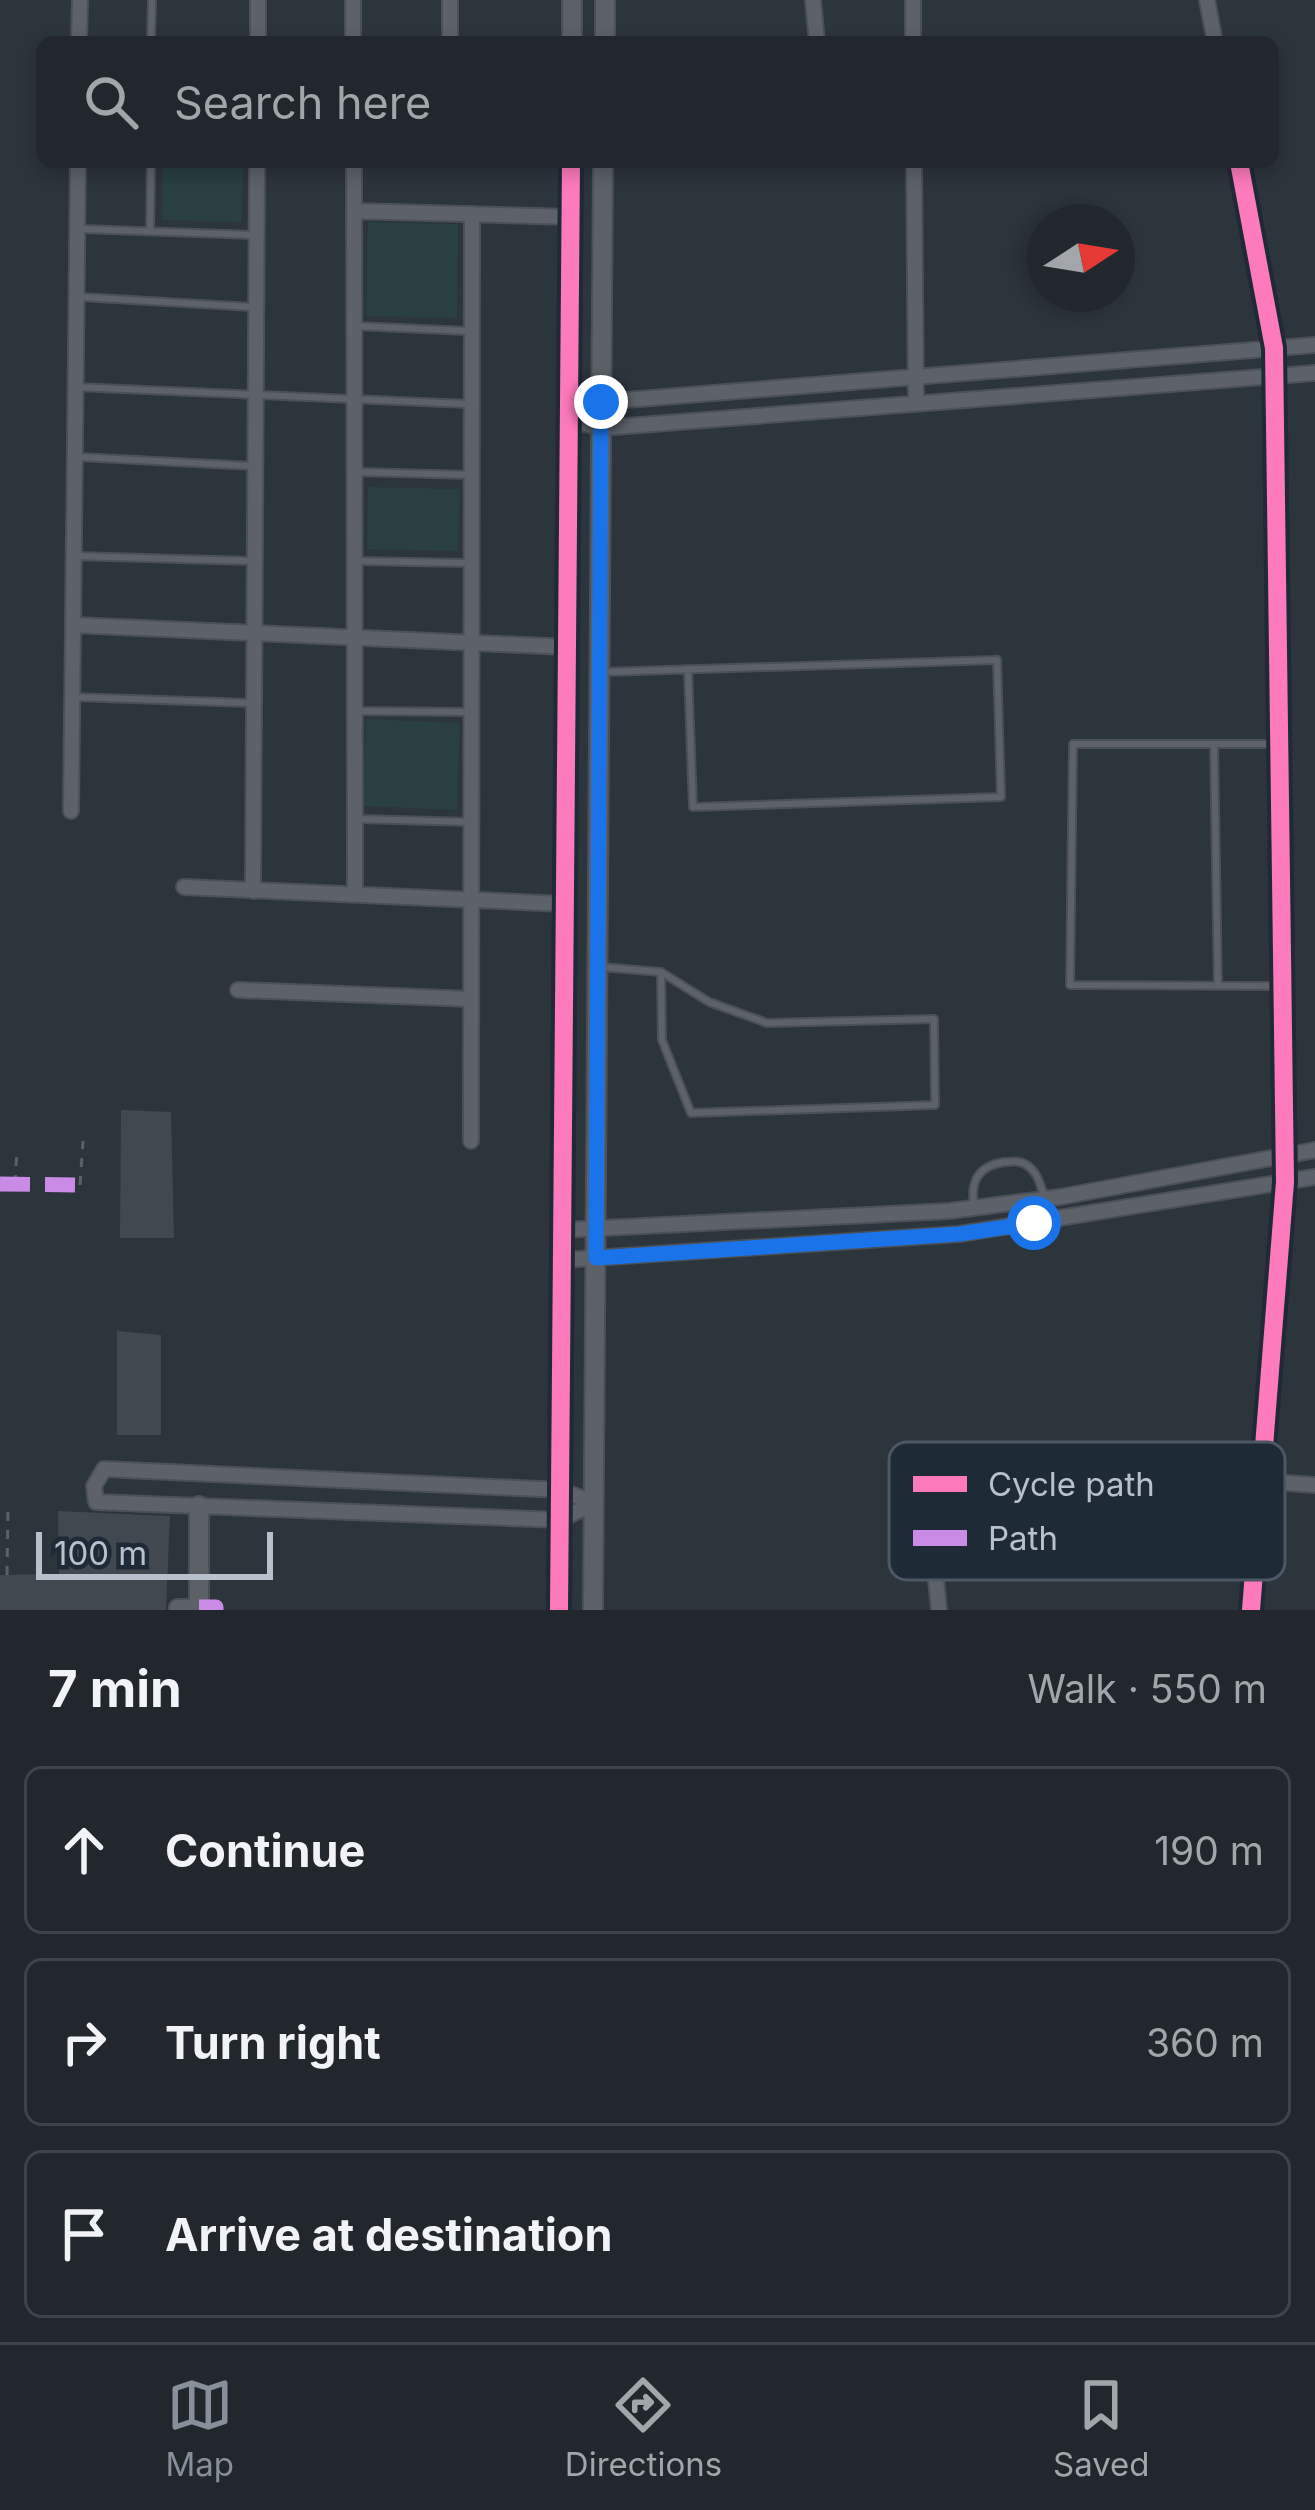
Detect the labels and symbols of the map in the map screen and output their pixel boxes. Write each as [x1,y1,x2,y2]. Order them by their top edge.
north arrow [1027,204,1135,312]
route end [574,375,628,429]
route start [1007,1196,1061,1250]
legend [889,1442,1285,1580]
text: Cycle path [988,1464,1155,1504]
text: Path [988,1518,1058,1558]
scale bar [36,1526,273,1579]

